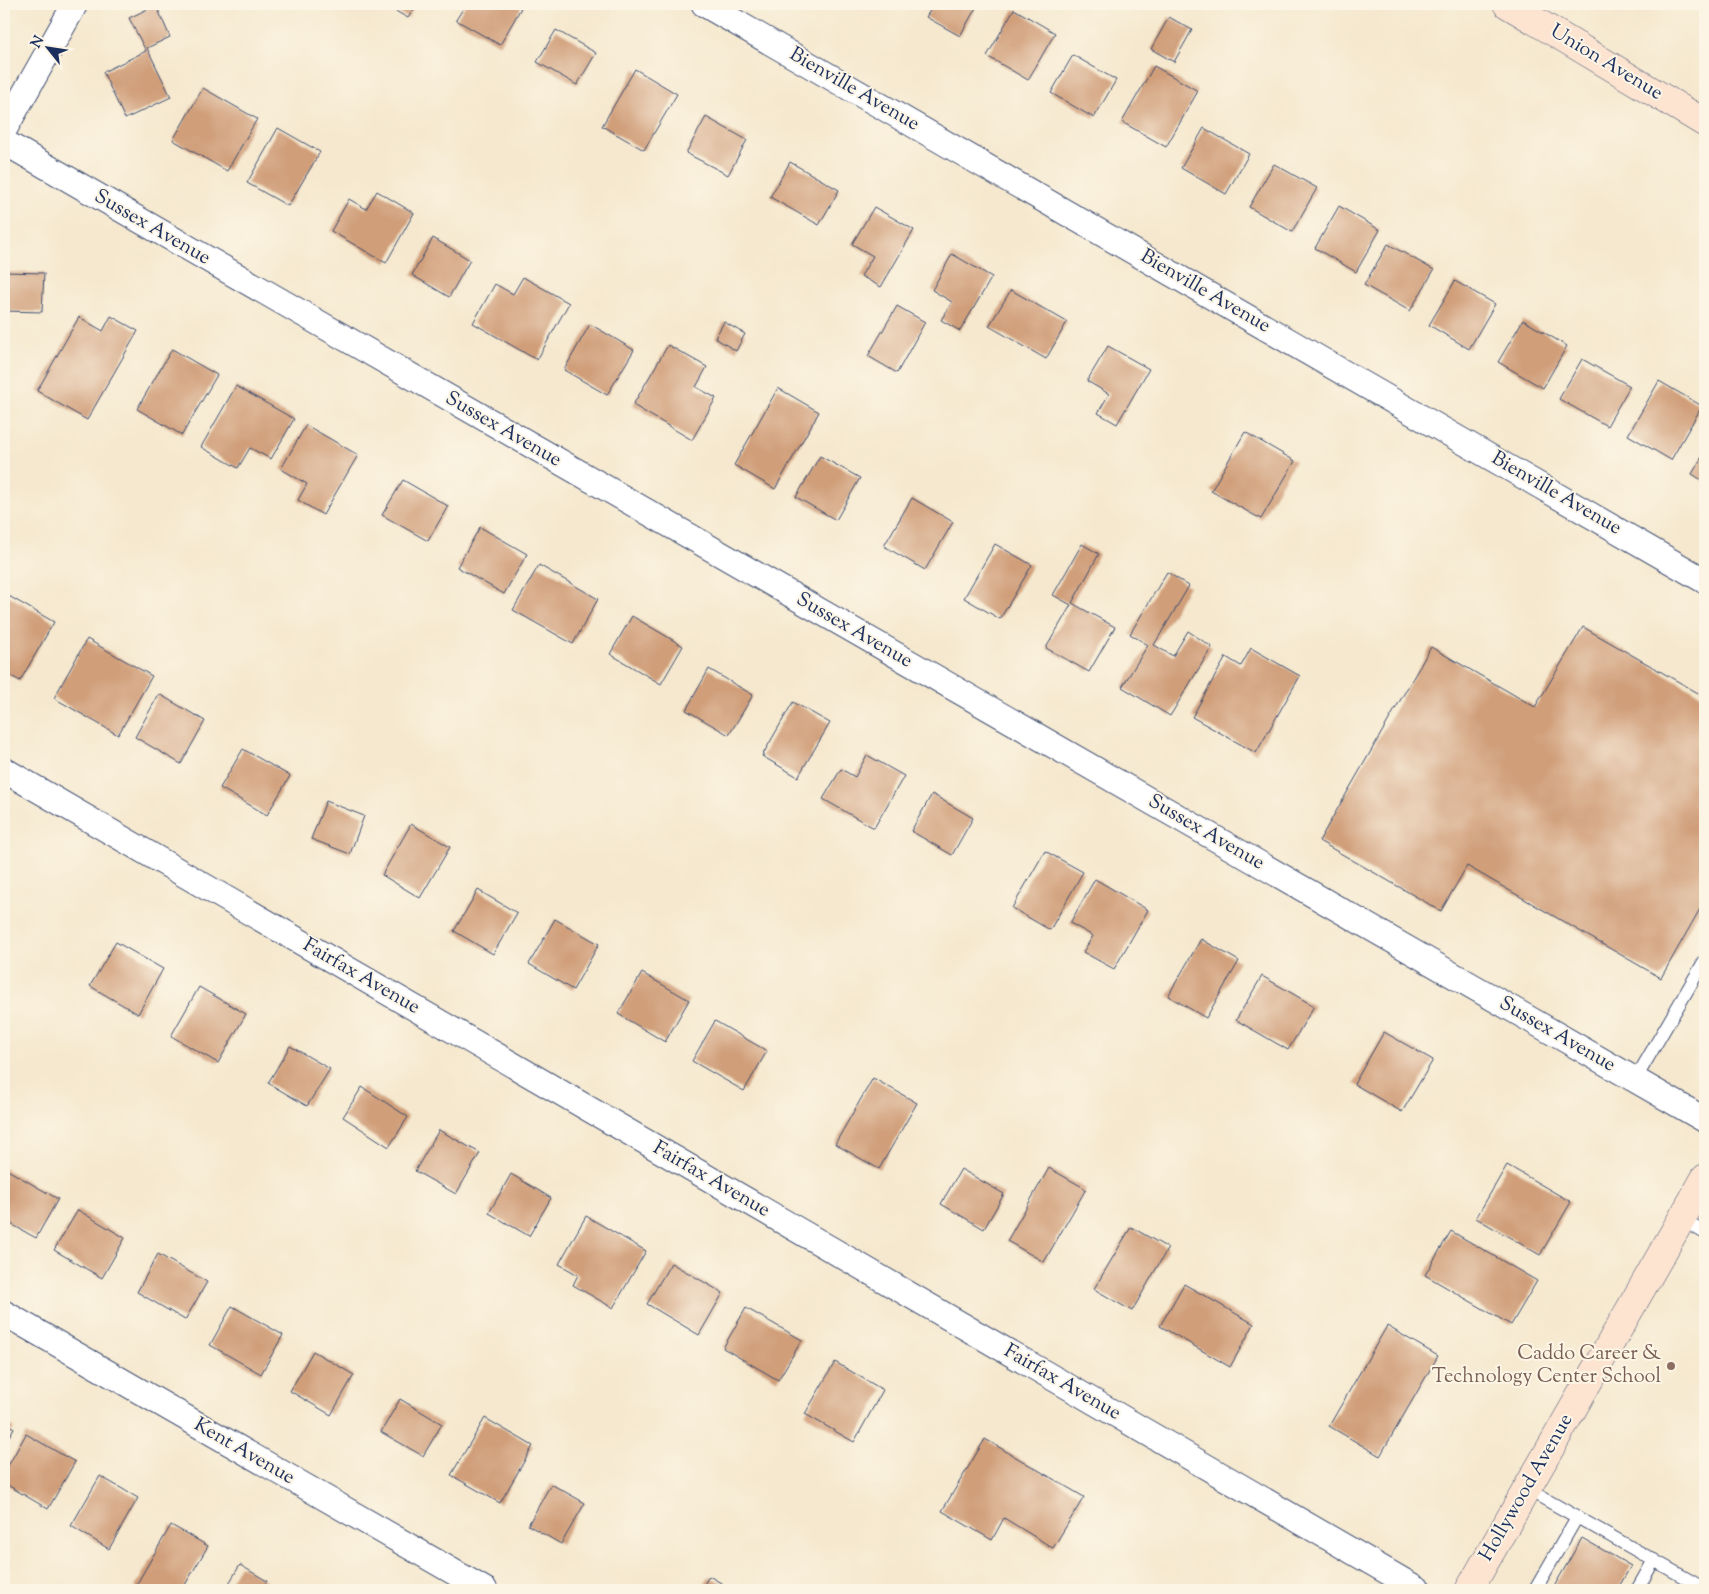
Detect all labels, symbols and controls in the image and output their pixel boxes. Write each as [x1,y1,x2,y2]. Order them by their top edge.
street label: Union Avenue [1544,18,1668,108]
north arrow [22,22,72,72]
text: N [27,33,50,52]
street label: Bienville Avenue [783,41,925,139]
street label: Sussex Avenue [88,183,216,273]
street label: Bienville Avenue [1134,243,1276,341]
street label: Sussex Avenue [439,385,567,475]
street label: Bienville Avenue [1485,445,1627,543]
street label: Sussex Avenue [790,586,918,676]
street label: Sussex Avenue [1142,788,1270,878]
street label: Fairfax Avenue [297,932,425,1022]
street label: Sussex Avenue [1493,990,1621,1080]
street label: Fairfax Avenue [647,1135,775,1225]
street label: Fairfax Avenue [998,1338,1126,1428]
place label: Caddo Career & Technology Center School [1432,1340,1661,1392]
marker: Caddo Career & Technology Center School [1665,1360,1677,1372]
street label: Hollywood Avenue [1473,1409,1581,1567]
street label: Kent Avenue [188,1411,300,1493]

